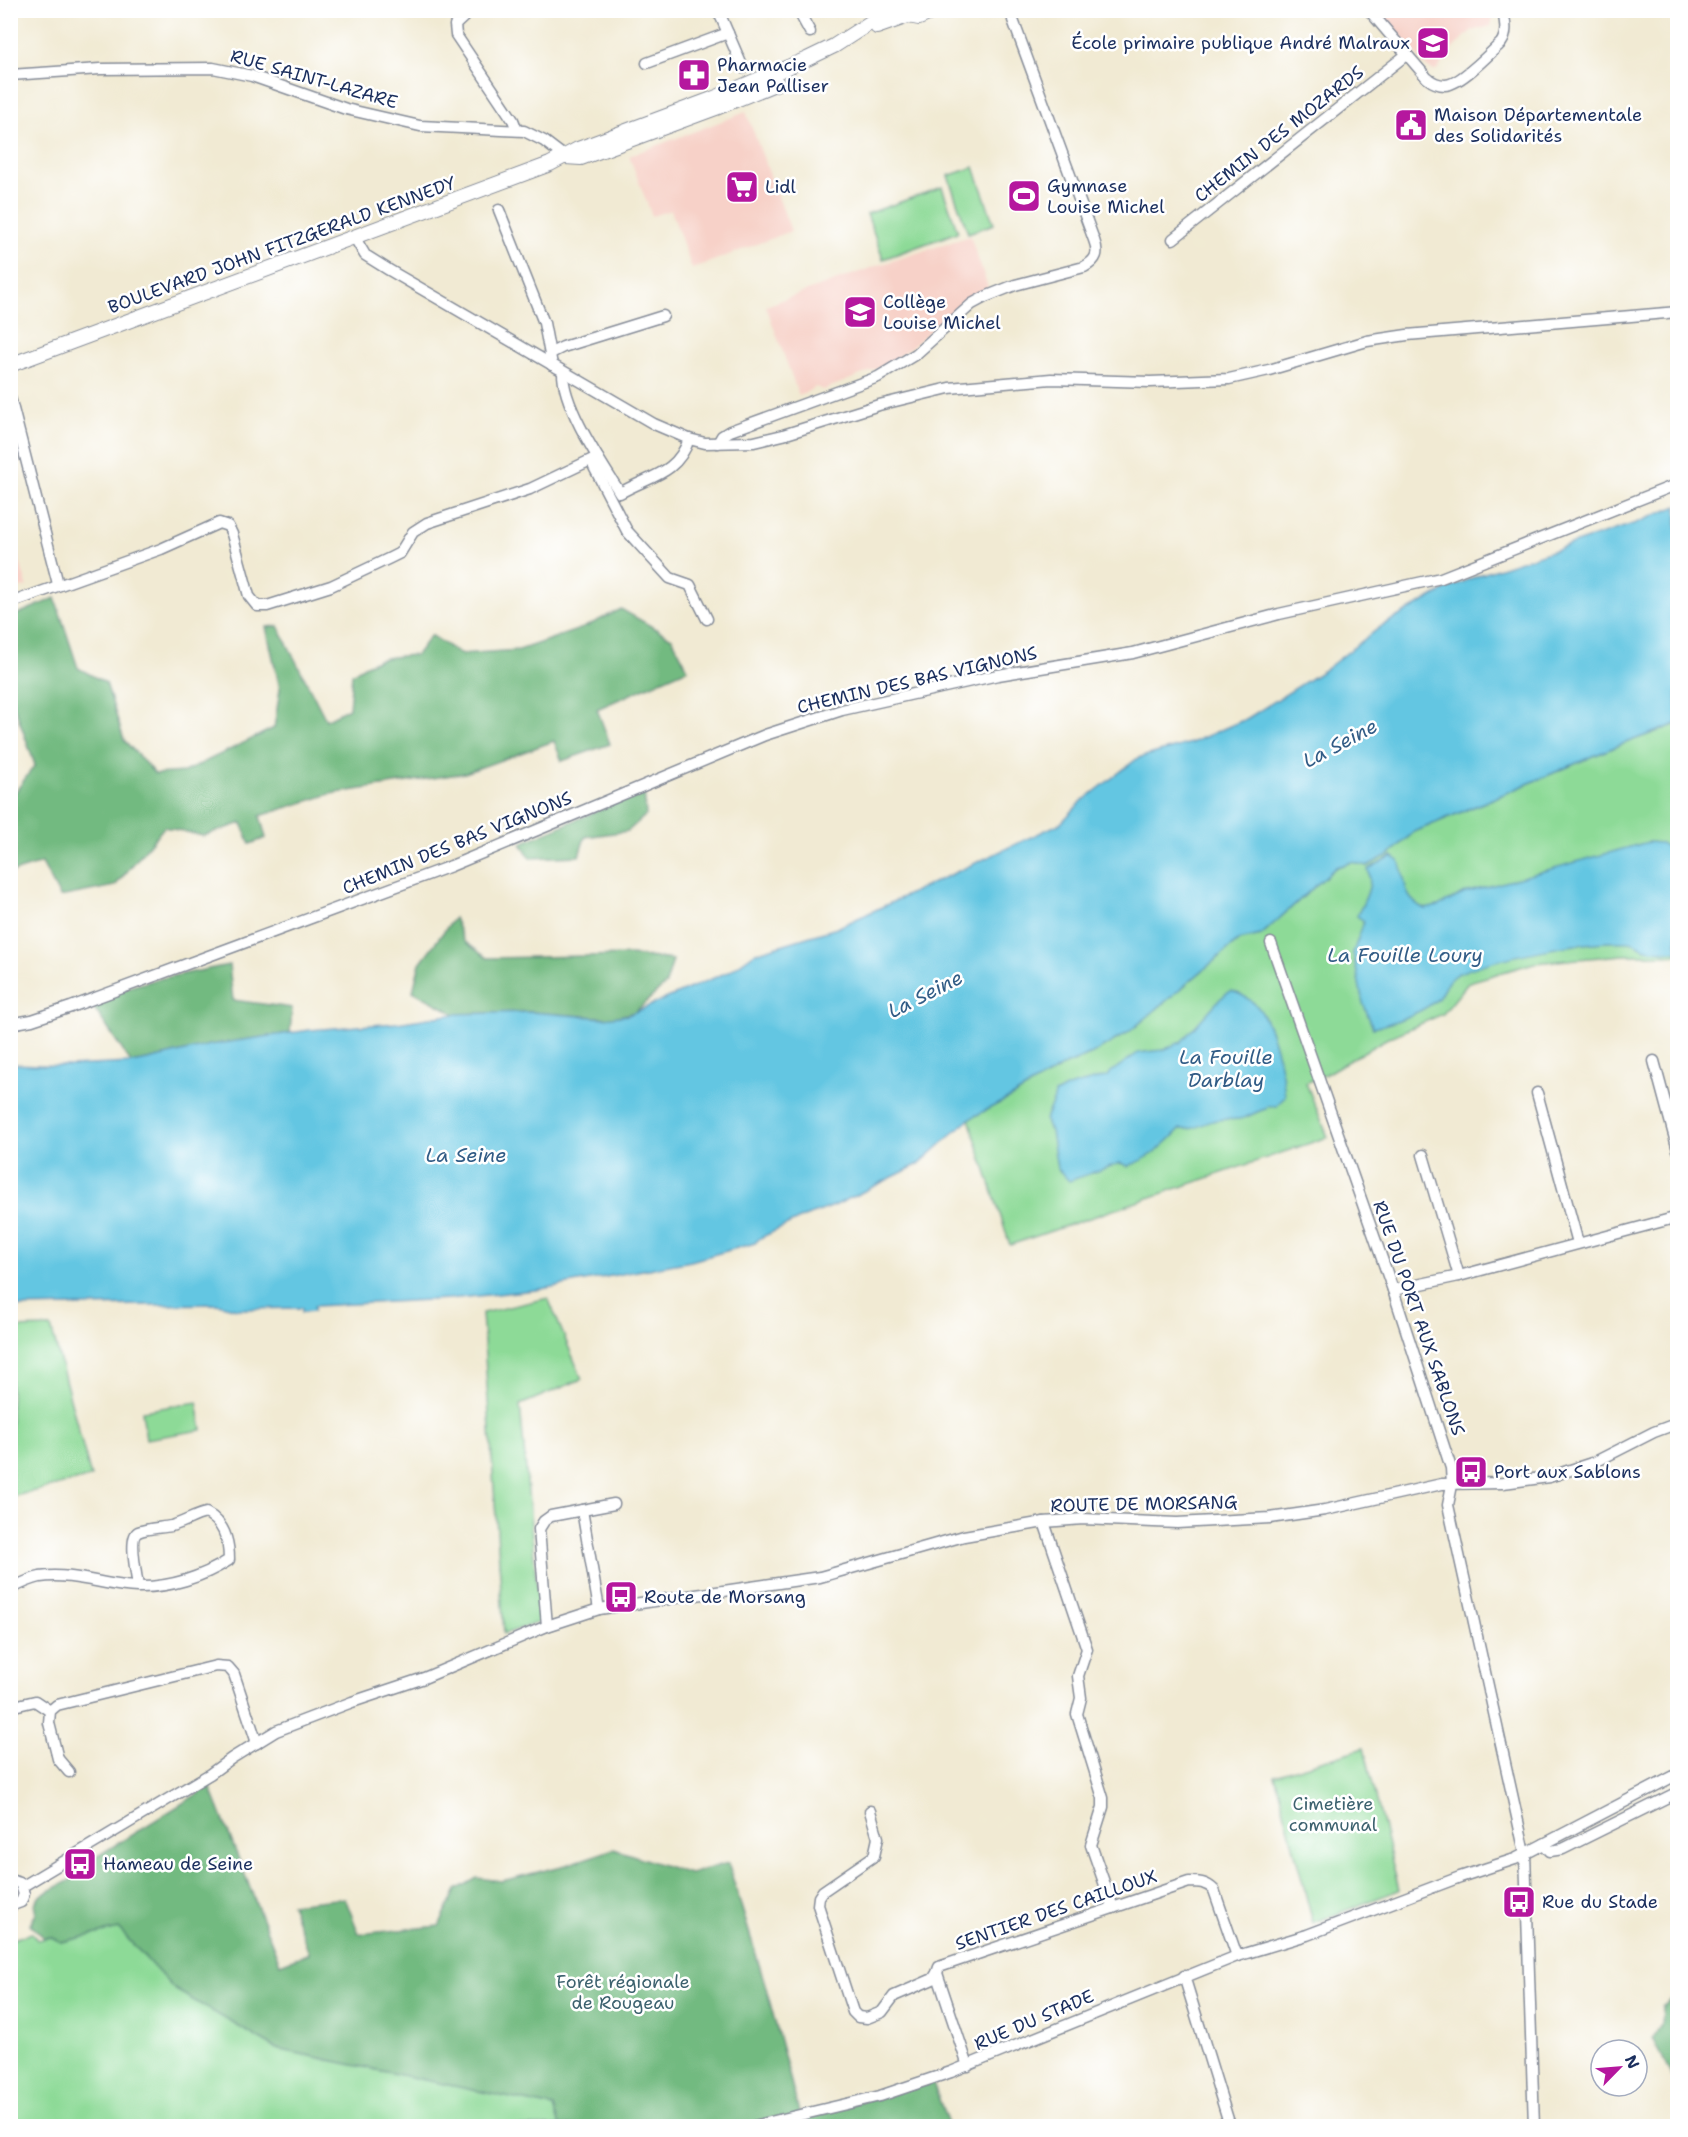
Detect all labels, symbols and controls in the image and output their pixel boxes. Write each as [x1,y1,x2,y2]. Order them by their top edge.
school or university icon: École primaire publique André Malraux [1415,25,1451,61]
place label: École primaire publique André Malraux [1071,31,1410,55]
street label: RUE SAINT-LAZARE [228,44,400,114]
place label: Pharmacie Jean Palliser [717,53,829,98]
pharmacy icon: Pharmacie Jean Palliser [676,57,712,93]
street label: CHEMIN DES MOZARDS [1189,60,1369,208]
place label: Maison Départementale des Solidarités [1434,103,1642,148]
public building icon: Maison Départementale des Solidarités [1393,107,1429,143]
supermarket icon: Lidl [724,169,760,205]
street label: BOULEVARD JOHN FITZGERALD KENNEDY [105,171,459,319]
place label: Gymnase Louise Michel [1047,174,1165,219]
place label: Lidl [765,175,797,199]
sports icon: Gymnase Louise Michel [1006,178,1042,214]
place label: Collège Louise Michel [883,290,1001,335]
school or university icon: Collège Louise Michel [842,294,878,330]
street label: CHEMIN DES BAS VIGNONS [795,641,1039,719]
water label: La Seine [1298,713,1382,773]
street label: CHEMIN DES BAS VIGNONS [339,786,575,900]
water label: La Fouille Loury [1327,942,1483,968]
water label: La Seine [883,964,967,1024]
water label: La Fouille Darblay [1179,1044,1273,1093]
water label: La Seine [426,1142,506,1168]
street label: RUE DU PORT AUX SABLONS [1367,1197,1471,1439]
bus stop icon: Port aux Sablons [1453,1454,1489,1490]
place label: Port aux Sablons [1494,1460,1641,1484]
street label: ROUTE DE MORSANG [1050,1490,1238,1518]
bus stop icon: Route de Morsang [603,1579,639,1615]
place label: Route de Morsang [644,1585,806,1609]
park label: Cimetière communal [1289,1792,1378,1837]
bus stop icon: Hameau de Seine [62,1846,98,1882]
place label: Hameau de Seine [103,1852,253,1876]
street label: SENTIER DES CAILLOUX [952,1864,1160,1956]
bus stop icon: Rue du Stade [1501,1884,1537,1920]
place label: Rue du Stade [1542,1890,1658,1914]
park label: Forêt régionale de Rougeau [556,1970,690,2015]
street label: RUE DU STADE [970,1984,1098,2056]
north arrow [1589,2038,1649,2098]
text: N [1620,2052,1644,2072]

